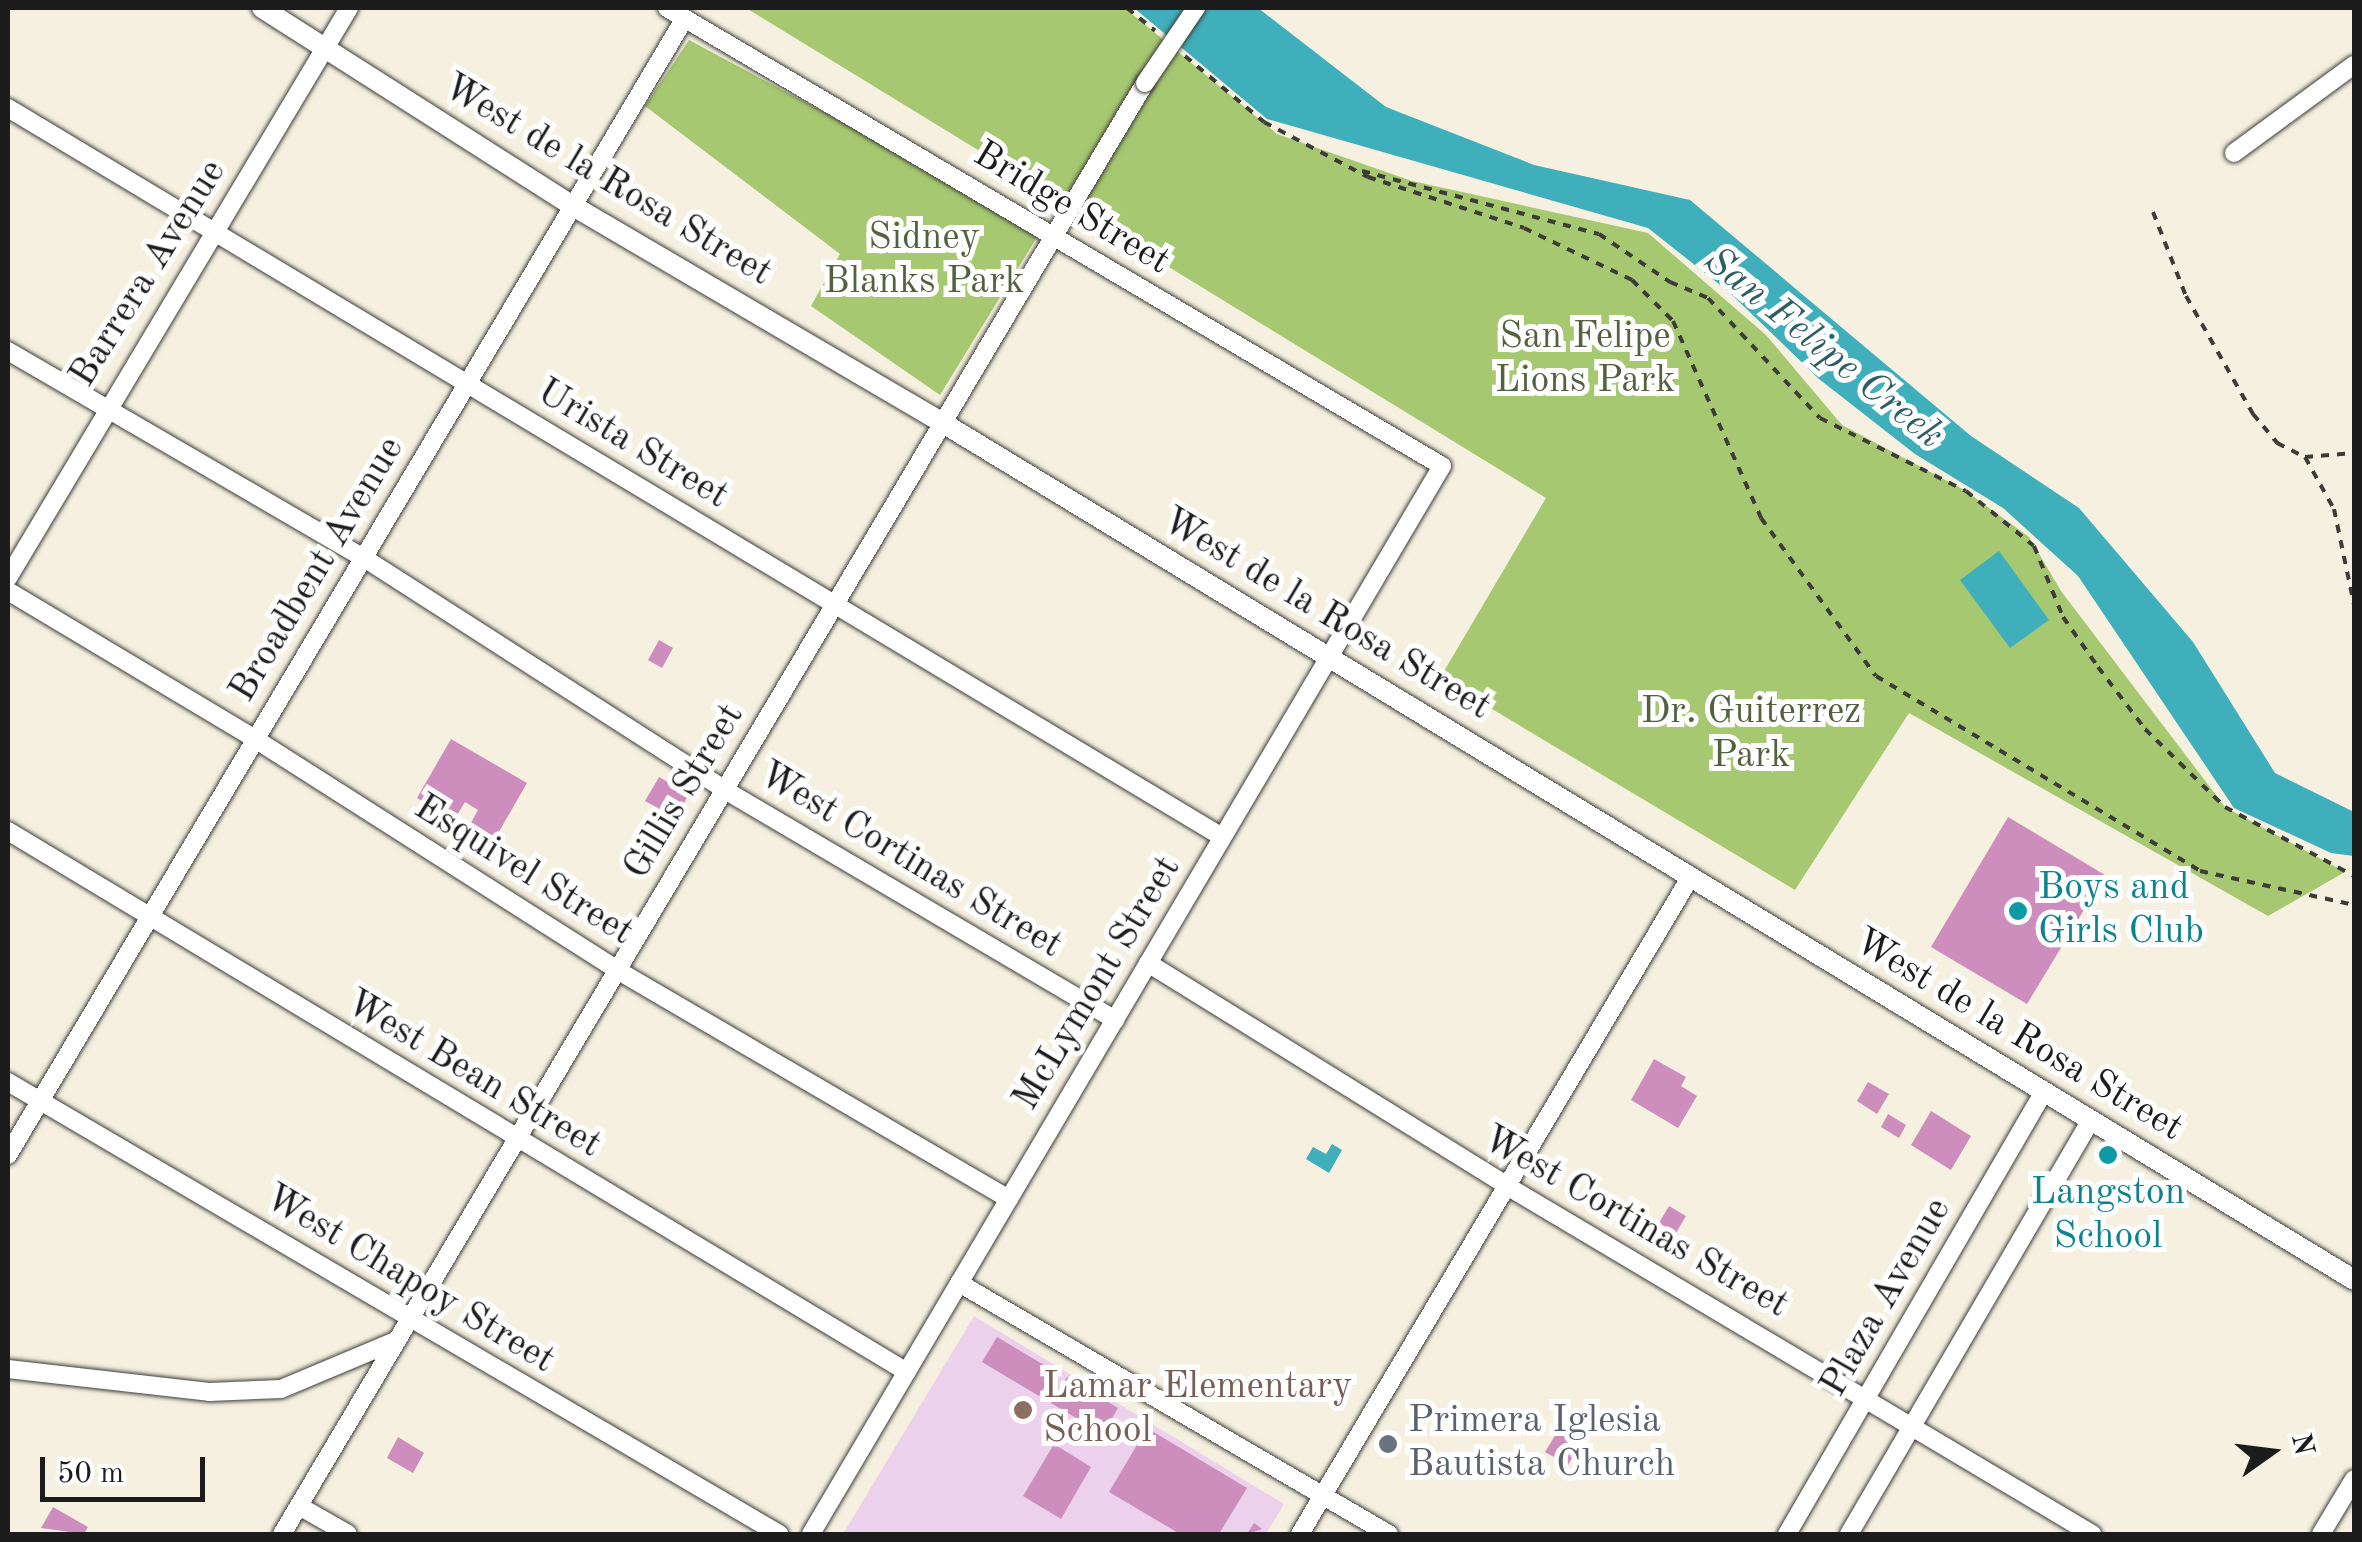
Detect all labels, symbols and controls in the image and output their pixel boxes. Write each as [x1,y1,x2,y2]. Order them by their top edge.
street label: West de la Rosa Street [434,65,780,297]
street label: Bridge Street [964,132,1178,286]
street label: Barrera Avenue [61,152,237,396]
park label: Sidney Blanks Park [824,216,1024,306]
water label: San Felipe Creek [1693,238,1953,460]
park label: San Felipe Lions Park [1495,315,1675,404]
street label: Urista Street [528,370,736,520]
street label: Broadbent Avenue [221,429,415,711]
street label: West de la Rosa Street [1153,499,1499,731]
park label: Dr. Guiterrez Park [1641,690,1861,779]
street label: Gillis Street [615,696,755,888]
street label: West Cortinas Street [750,753,1070,969]
street label: Esquivel Street [405,785,641,957]
street label: McLymont Street [1004,849,1192,1119]
place label: Boys and Girls Club [2038,866,2204,956]
marker: Boys and Girls Club [2007,900,2029,922]
street label: West de la Rosa Street [1845,920,2191,1152]
street label: West Bean Street [337,981,609,1169]
street label: West Cortinas Street [1474,1117,1796,1329]
marker: Langston School [2097,1144,2119,1166]
place label: Langston School [2031,1171,2185,1260]
street label: West Chapoy Street [256,1176,562,1384]
street label: Plaza Avenue [1812,1191,1962,1405]
place label: Lamar Elementary School [1043,1365,1352,1455]
marker: Lamar Elementary School [1012,1399,1034,1421]
place label: Primera Iglesia Bautista Church [1408,1399,1675,1488]
north arrow [2222,1402,2322,1502]
text: N [2285,1431,2317,1459]
marker: Primera Iglesia Bautista Church [1377,1433,1399,1455]
scale bar [45,1437,210,1499]
text: 50 m [57,1459,124,1489]

